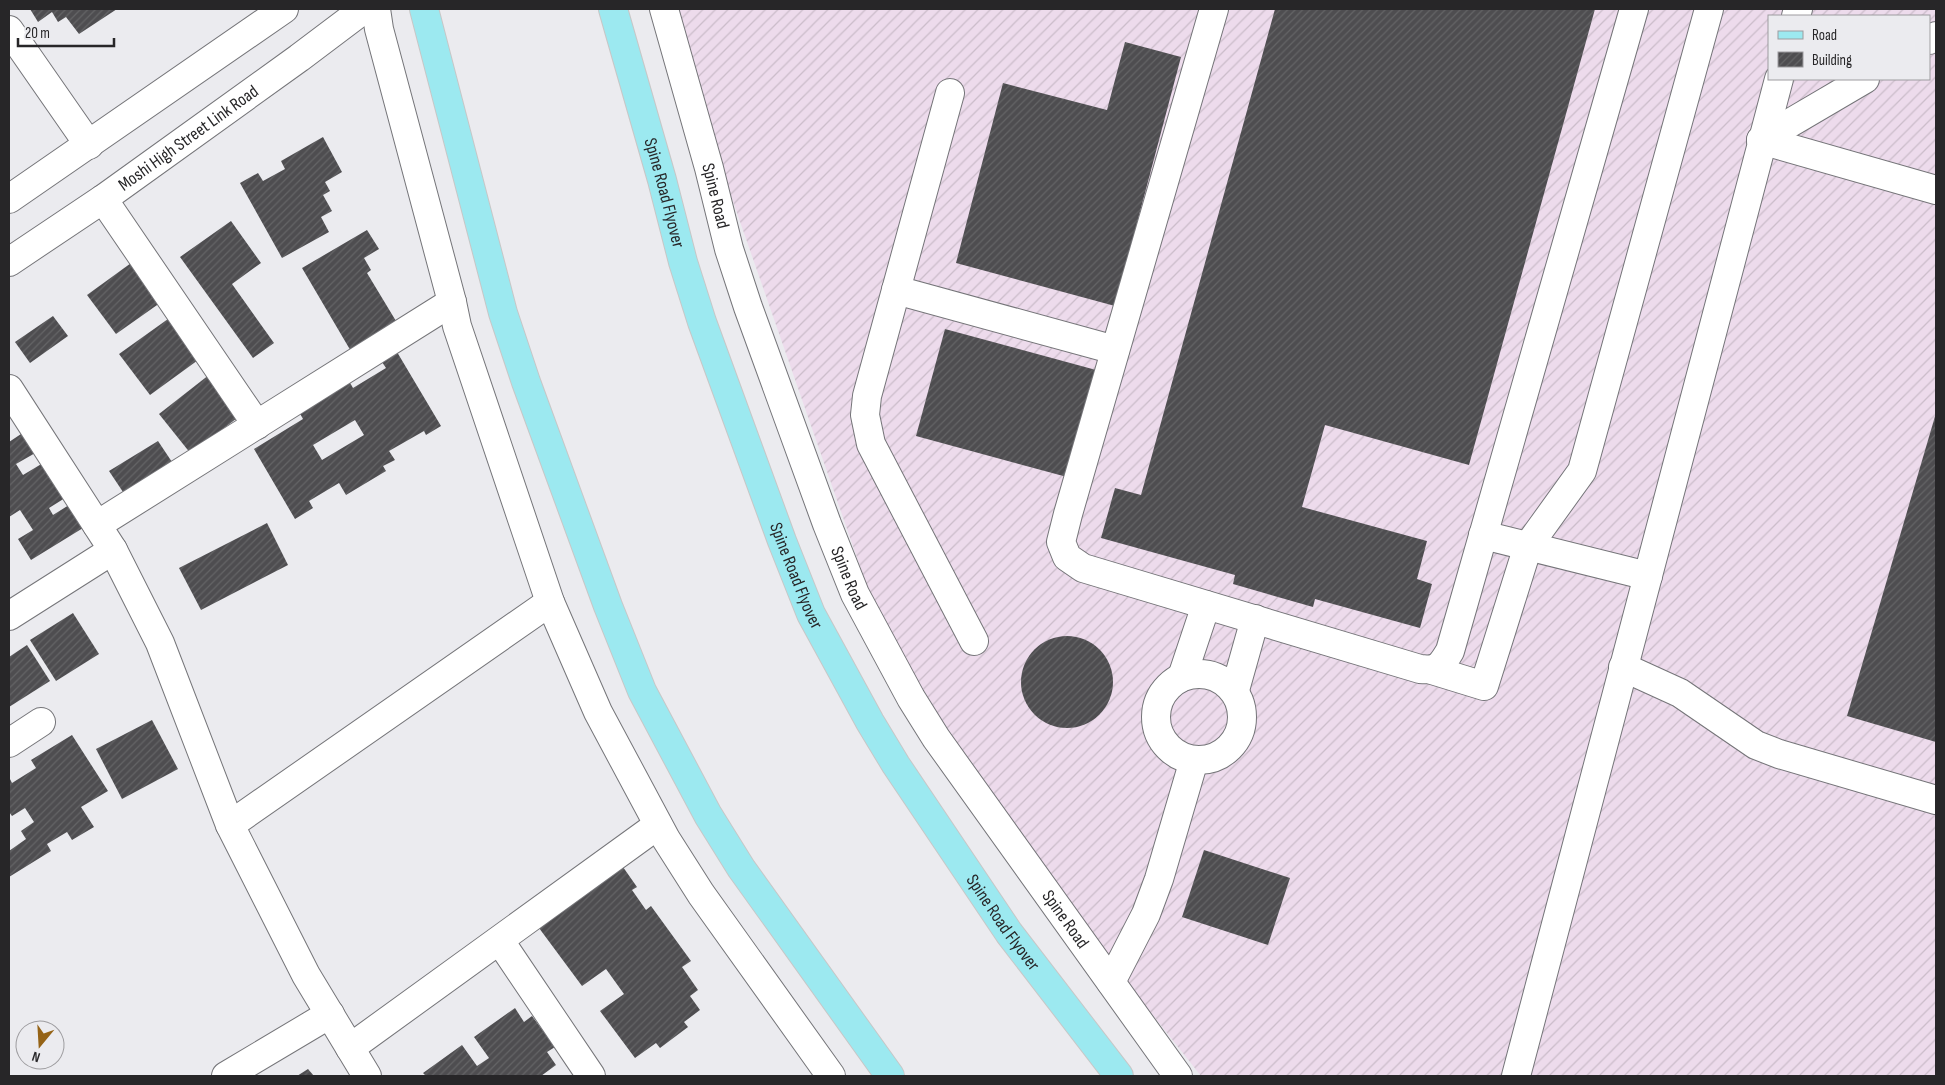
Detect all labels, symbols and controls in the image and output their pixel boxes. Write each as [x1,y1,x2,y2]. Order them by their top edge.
scale bar [18,15,114,47]
legend [1768,15,1930,80]
text: 20 m [25,24,50,43]
text: Road [1812,26,1837,45]
text: Building [1812,51,1852,70]
street label: Moshi High Street Link Road [114,81,262,196]
street label: Spine Road Flyover [639,136,689,250]
street label: Spine Road [697,161,734,231]
street label: Spine Road Flyover [765,520,827,633]
street label: Spine Road [826,544,871,613]
street label: Spine Road Flyover [962,871,1044,975]
street label: Spine Road [1037,886,1093,952]
north arrow [15,1020,65,1070]
text: N [30,1048,42,1066]

